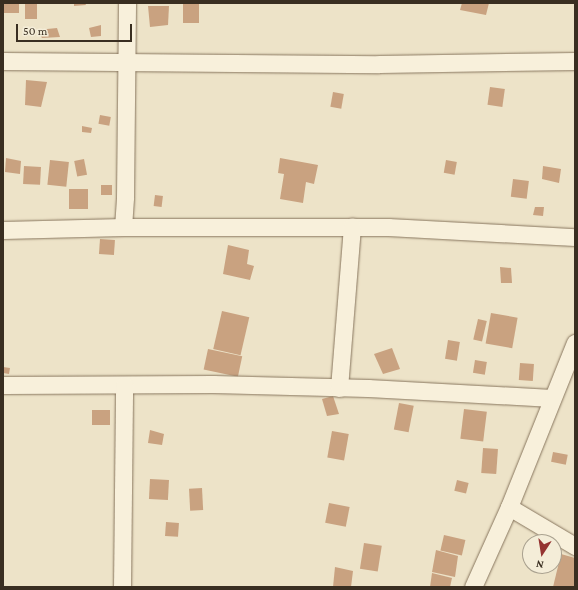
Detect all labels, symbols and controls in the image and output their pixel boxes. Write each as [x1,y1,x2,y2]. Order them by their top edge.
scale bar [18,16,134,42]
text: 50 m [23,24,47,38]
north arrow [522,534,562,574]
text: N [535,558,545,571]

